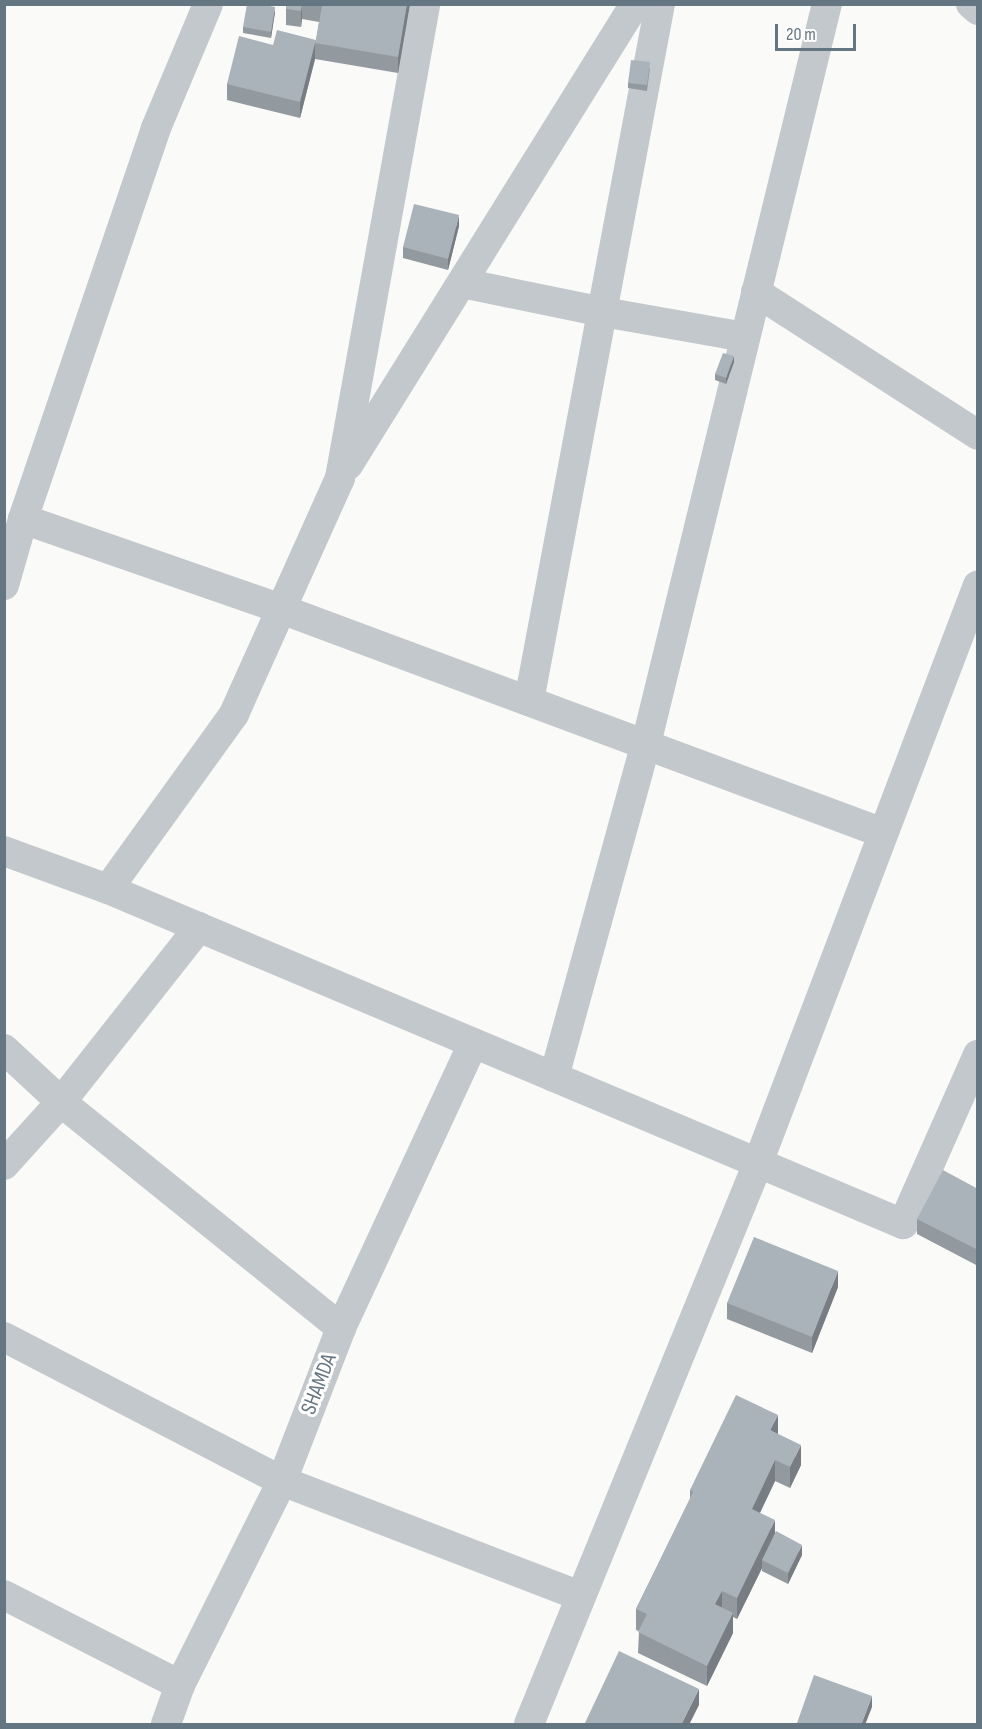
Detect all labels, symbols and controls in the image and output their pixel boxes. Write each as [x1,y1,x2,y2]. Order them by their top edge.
scale bar [778,12,859,50]
text: 20 m [786,24,816,45]
street label: SHAMDA [295,1350,343,1418]

